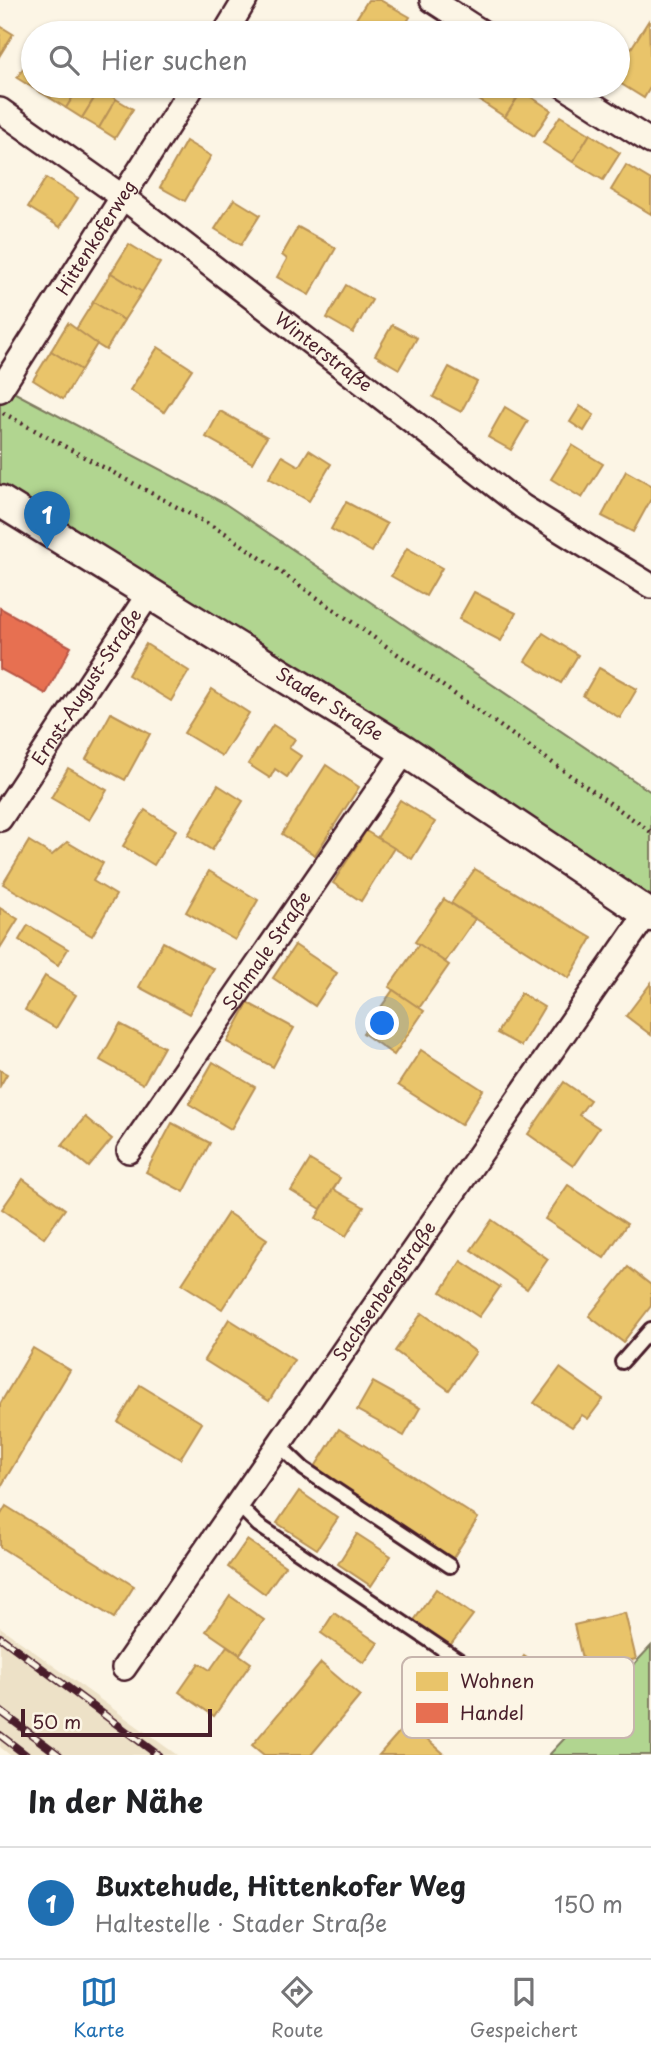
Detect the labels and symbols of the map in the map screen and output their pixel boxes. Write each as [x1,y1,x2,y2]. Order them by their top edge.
street label: Hittenkoferweg [48,174,142,300]
street label: Winterstraße [270,305,379,398]
pin: 1 [24,491,70,549]
street label: Ernst-August-Straße [24,603,147,770]
street label: Stader Straße [271,659,389,747]
street label: Schmale Straße [215,885,317,1015]
your location [365,1006,399,1040]
street label: Sachsenbergstraße [326,1215,442,1366]
legend [402,1657,634,1738]
text: Wohnen [460,1666,534,1694]
text: Handel [460,1698,524,1726]
scale bar [21,1706,212,1738]

